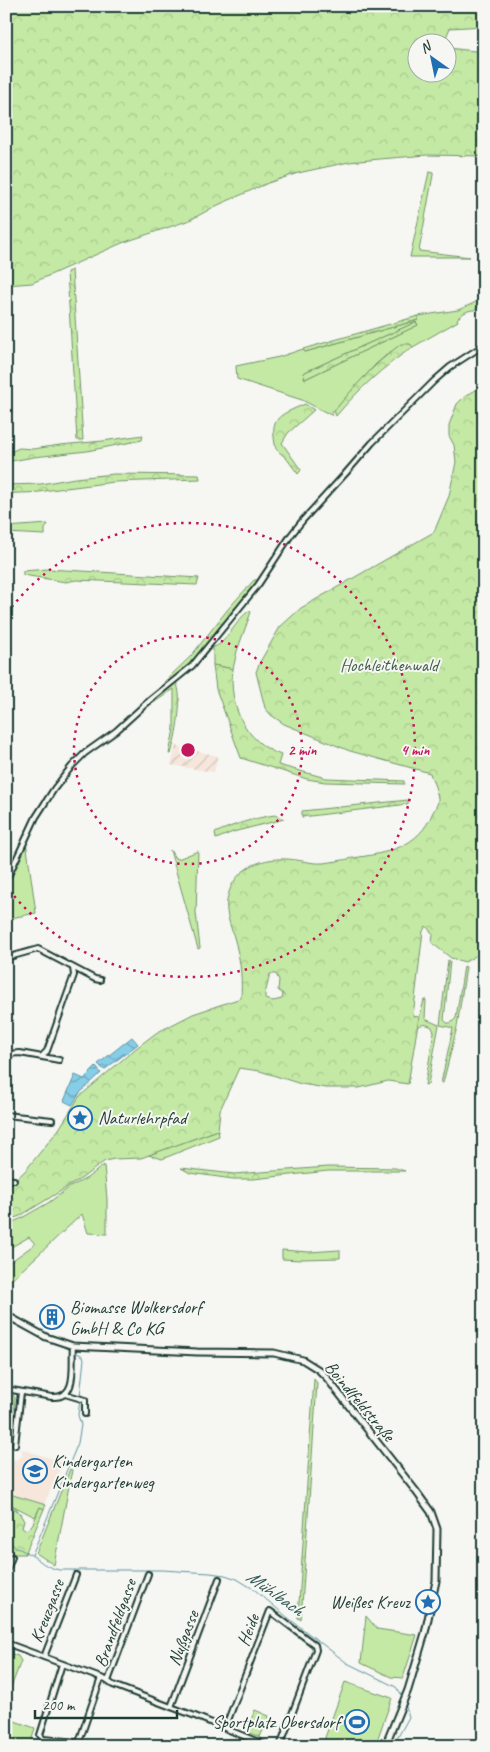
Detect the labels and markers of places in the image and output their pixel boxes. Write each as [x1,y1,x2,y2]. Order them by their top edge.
centre of rings [179,741,197,759]
place icon: Naturlehrpfad [67,1105,93,1131]
place label: Naturlehrpfad [98,1107,189,1129]
place label: Biomasse Wolkersdorf GmbH & Co KG [70,1296,206,1339]
building icon: Biomasse Wolkersdorf GmbH & Co KG [39,1304,65,1330]
place label: Kindergarten Kindergartenweg [52,1450,155,1493]
school or university icon: Kindergarten Kindergartenweg [22,1458,48,1484]
place icon: Weißes Kreuz [415,1589,441,1615]
place label: Weißes Kreuz [331,1591,411,1613]
sports icon: Sportplatz Obersdorf [344,1709,370,1735]
place label: Sportplatz Obersdorf [212,1711,344,1733]

